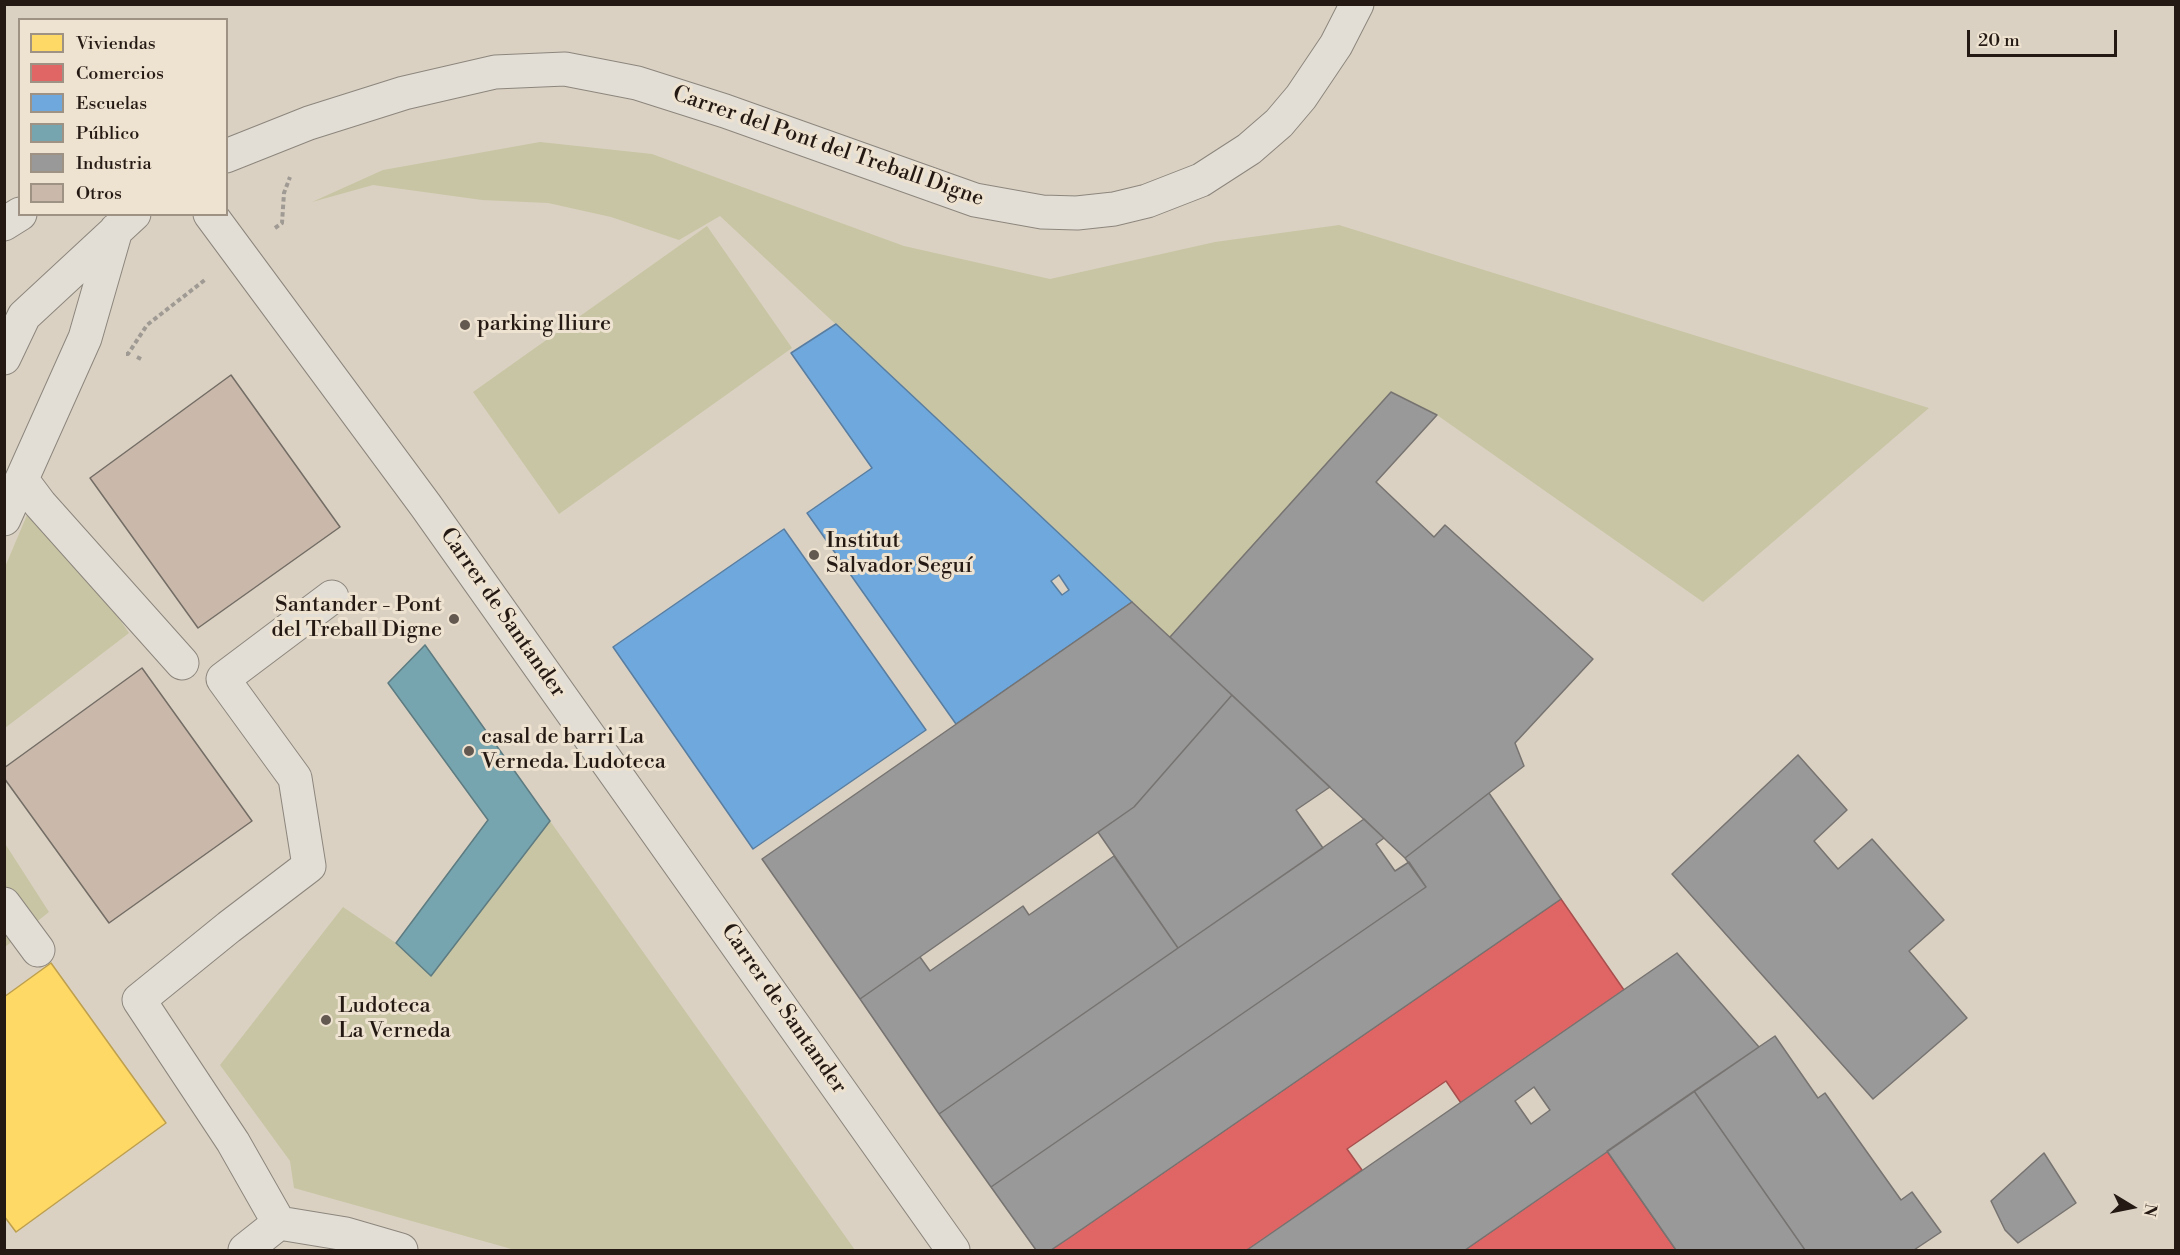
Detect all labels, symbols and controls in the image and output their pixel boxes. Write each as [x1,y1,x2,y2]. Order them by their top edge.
legend [18,18,228,216]
scale bar [1970,18,2120,56]
text: 20 m [1978,29,2020,52]
text: Viviendas [76,32,156,55]
text: Comercios [76,62,164,85]
street label: Carrer del Pont del Treball Digne [669,81,987,213]
text: Escuelas [76,92,147,115]
text: Público [76,122,139,145]
text: Industria [76,152,152,175]
text: Otros [76,182,122,205]
place label: parking lliure [477,312,611,338]
marker: parking lliure [458,318,472,332]
street label: Carrer de Santander [433,523,571,703]
place label: Institut Salvador Seguí [826,529,972,580]
marker: Institut Salvador Seguí [807,548,821,562]
place label: Santander - Pont del Treball Digne [271,593,442,644]
marker: Santander - Pont del Treball Digne [447,612,461,626]
place label: casal de barri La Verneda. Ludoteca [481,725,666,776]
marker: casal de barri La Verneda. Ludoteca [462,744,476,758]
street label: Carrer de Santander [714,919,852,1099]
place label: Ludoteca La Verneda [338,994,451,1046]
marker: Ludoteca La Verneda [319,1013,333,1027]
north arrow [2102,1177,2162,1237]
text: N [2139,1202,2161,1218]

